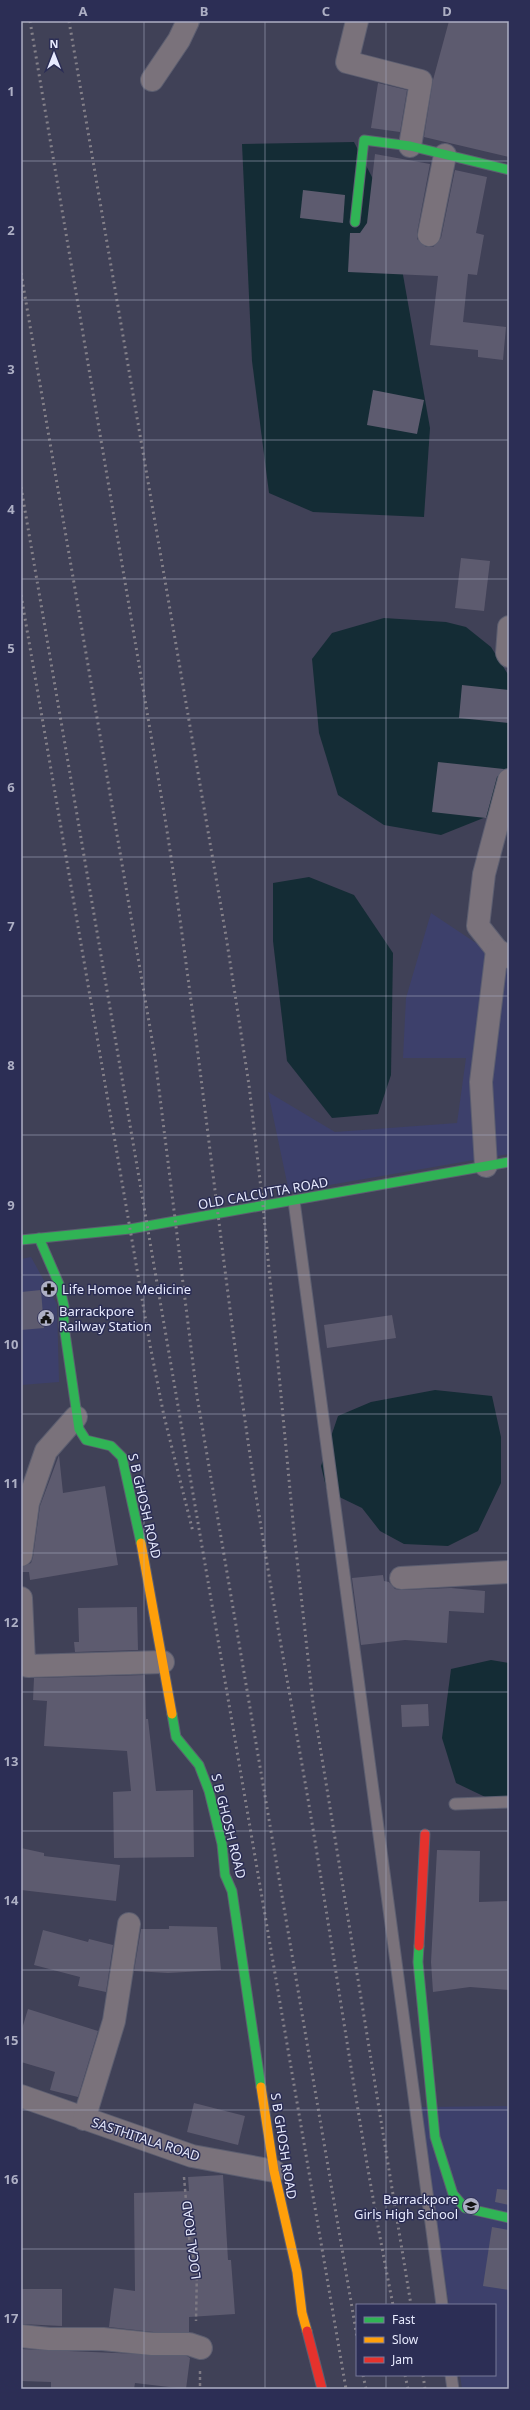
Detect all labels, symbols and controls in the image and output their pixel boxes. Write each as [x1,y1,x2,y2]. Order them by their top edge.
text: A [79,2,88,20]
text: B [200,2,208,20]
text: C [322,2,330,20]
text: D [442,2,452,20]
north arrow [34,34,74,74]
text: N [50,36,58,51]
text: 1 [7,82,15,100]
text: 2 [7,221,15,239]
text: 3 [7,360,15,378]
text: 4 [7,500,15,518]
text: 5 [7,639,15,657]
text: 6 [7,778,15,796]
text: 7 [7,917,15,935]
text: 8 [7,1056,15,1074]
street label: OLD CALCUTTA ROAD [196,1173,330,1213]
text: 9 [7,1196,15,1214]
pharmacy icon: Life Homoe Medicine [39,1279,59,1299]
place label: Life Homoe Medicine [62,1280,191,1298]
place label: Barrackpore Railway Station [59,1302,152,1335]
public building icon: Barrackpore Railway Station [36,1308,56,1328]
text: 10 [4,1335,18,1353]
street label: S B GHOSH ROAD [124,1452,166,1560]
text: 11 [4,1474,18,1492]
text: 12 [4,1613,18,1631]
text: 13 [4,1752,18,1770]
street label: S B GHOSH ROAD [207,1772,251,1880]
text: 14 [4,1891,19,1909]
text: 15 [4,2031,18,2049]
street label: S B GHOSH ROAD [267,2091,301,2201]
street label: SASTHITALA ROAD [90,2113,202,2165]
text: 16 [4,2170,18,2188]
place label: Barrackpore Girls High School [354,2190,458,2223]
school or university icon: Barrackpore Girls High School [461,2196,481,2216]
street label: LOCAL ROAD [177,2200,205,2280]
legend [356,2304,496,2376]
text: 17 [4,2309,18,2327]
text: Fast [392,2311,416,2328]
text: Slow [392,2331,419,2348]
text: Jam [391,2351,413,2368]

